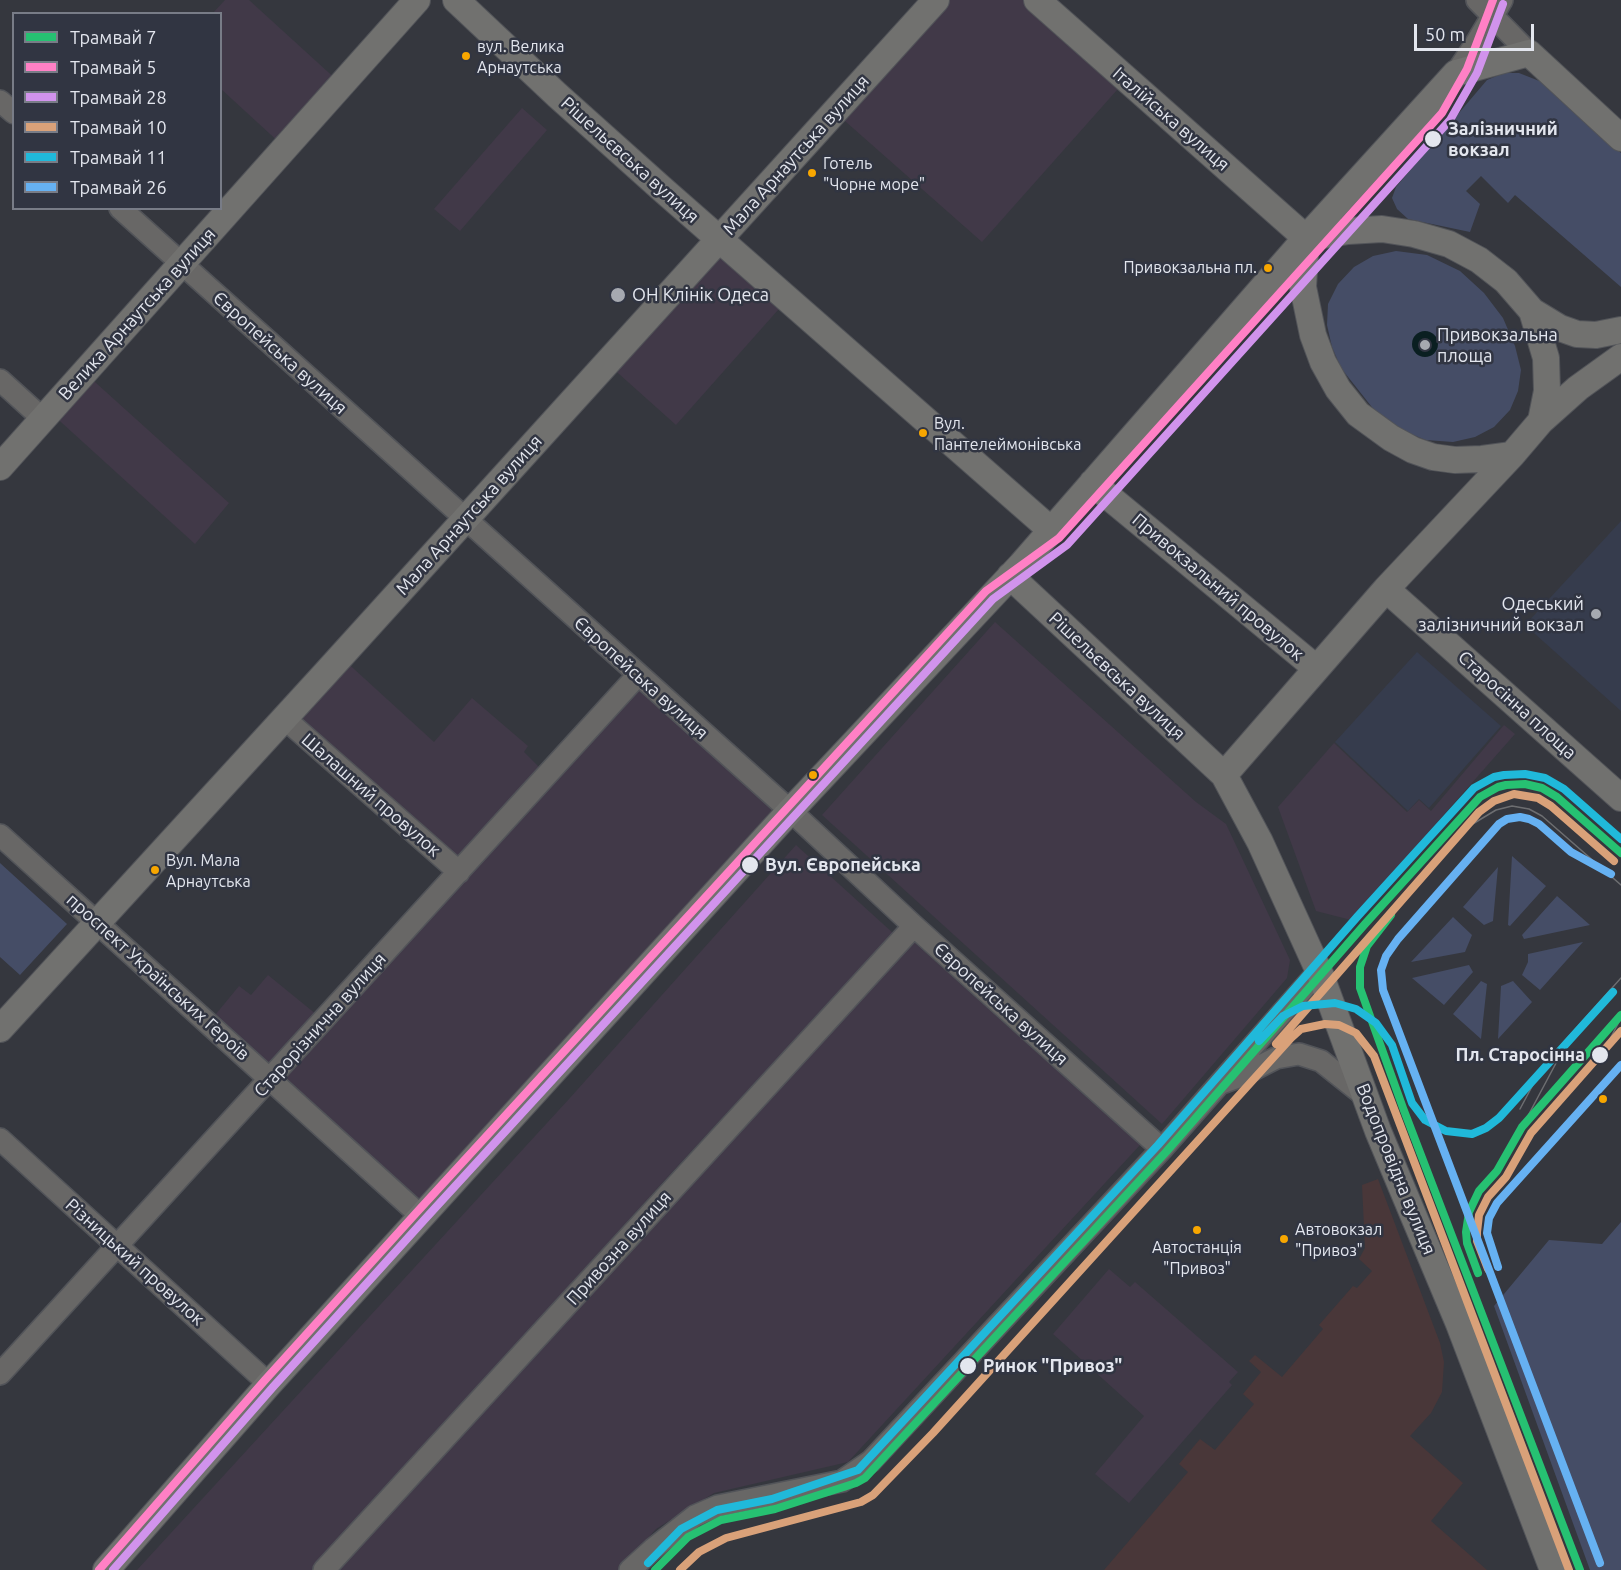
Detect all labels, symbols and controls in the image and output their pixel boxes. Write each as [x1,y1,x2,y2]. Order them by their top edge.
legend [12,12,222,210]
scale bar [1417,12,1537,50]
text: 50 m [1425,24,1465,44]
text: Трамвай 7 [70,27,157,47]
place label: вул. Велика Арнаутська [477,37,565,75]
marker: вул. Велика Арнаутська [460,50,472,62]
text: Трамвай 5 [70,57,157,77]
street label: Італійська вулиця [1108,63,1234,175]
street label: Мала Арнаутська вулиця [718,71,874,239]
text: Трамвай 28 [70,87,167,107]
street label: Рішельєвська вулиця [557,92,703,228]
text: Трамвай 10 [70,117,167,137]
place label: Залізничний вокзал [1448,118,1558,160]
marker: Залізничний вокзал [1423,129,1443,149]
text: Трамвай 11 [70,147,167,167]
place label: Готель "Чорне море" [823,154,925,192]
marker: Готель "Чорне море" [806,167,818,179]
text: Трамвай 26 [70,177,167,197]
street label: Велика Арнаутська вулиця [54,223,220,405]
place label: Привокзальна пл. [1123,258,1257,278]
marker: Привокзальна пл. [1262,262,1274,274]
place label: ОН Клінік Одеса [632,284,769,306]
marker: ОН Клінік Одеса [609,286,627,304]
street label: Європейська вулиця [208,287,352,419]
place label: Привокзальна площа [1437,324,1558,366]
marker: Привокзальна площа [1418,338,1432,352]
place label: Вул. Пантелеймонівська [934,414,1081,452]
marker: Вул. Пантелеймонівська [917,427,929,439]
street label: Мала Арнаутська вулиця [391,431,547,599]
street label: Привокзальний провулок [1128,509,1308,665]
place label: Одеський залізничний вокзал [1418,593,1584,636]
street label: Рішельєвська вулиця [1045,607,1189,745]
marker: Одеський залізничний вокзал [1589,607,1603,621]
street label: Європейська вулиця [569,612,713,744]
street label: Старосінна площа [1453,646,1581,764]
street label: Шалашний провулок [297,729,445,861]
unlabelled marker [807,769,819,781]
place label: Вул. Мала Арнаутська [166,851,251,889]
place label: Вул. Європейська [765,854,921,876]
marker: Вул. Європейська [740,855,760,875]
marker: Вул. Мала Арнаутська [149,864,161,876]
street label: проспект Українських Героїв [62,889,254,1065]
street label: Європейська вулиця [929,938,1073,1070]
street label: Старорізнична вулиця [250,948,390,1102]
place label: Пл. Старосінна [1455,1044,1585,1066]
marker: Пл. Старосінна [1590,1045,1610,1065]
street label: Водопровідна вулиця [1352,1080,1440,1258]
unlabelled marker [1597,1093,1609,1105]
street label: Привозна вулиця [562,1186,676,1310]
street label: Різницький провулок [61,1194,209,1330]
place label: Автовокзал "Привоз" [1295,1220,1382,1258]
marker: Автостанція "Привоз" [1191,1224,1203,1236]
marker: Автовокзал "Привоз" [1278,1233,1290,1245]
place label: Автостанція "Привоз" [1152,1238,1242,1276]
place label: Ринок "Привоз" [983,1355,1122,1377]
marker: Ринок "Привоз" [958,1356,978,1376]

